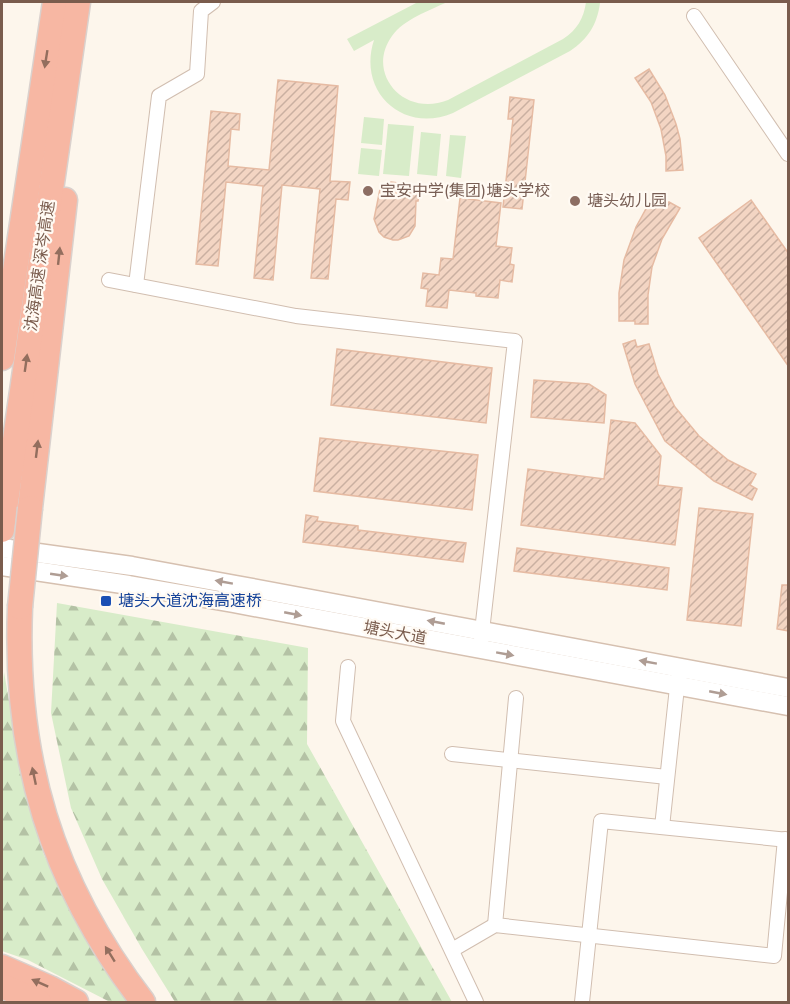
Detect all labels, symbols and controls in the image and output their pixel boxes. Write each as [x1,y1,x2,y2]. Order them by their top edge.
one-way arrow [42,50,51,69]
place label: 宝安中学(集团)塘头学校 [380,180,550,202]
marker: 宝安中学(集团)塘头学校 [361,184,375,198]
place label: 塘头幼儿园 [587,190,667,212]
marker: 塘头幼儿园 [568,194,582,208]
street label: 沈海高速 深岑高速 [20,199,60,333]
one-way arrow [54,246,64,265]
one-way arrow [21,353,30,372]
one-way arrow [32,440,41,459]
one-way arrow [50,570,69,579]
one-way arrow [214,578,233,587]
place label: 塘头大道沈海高速桥 [118,590,262,612]
marker: 塘头大道沈海高速桥 [99,594,113,608]
one-way arrow [284,610,303,619]
street label: 塘头大道 [361,616,429,650]
one-way arrow [426,617,445,626]
one-way arrow [496,650,515,659]
one-way arrow [639,657,658,666]
one-way arrow [708,689,727,698]
one-way arrow [28,767,38,785]
one-way arrow [105,946,116,962]
one-way arrow [31,979,48,988]

